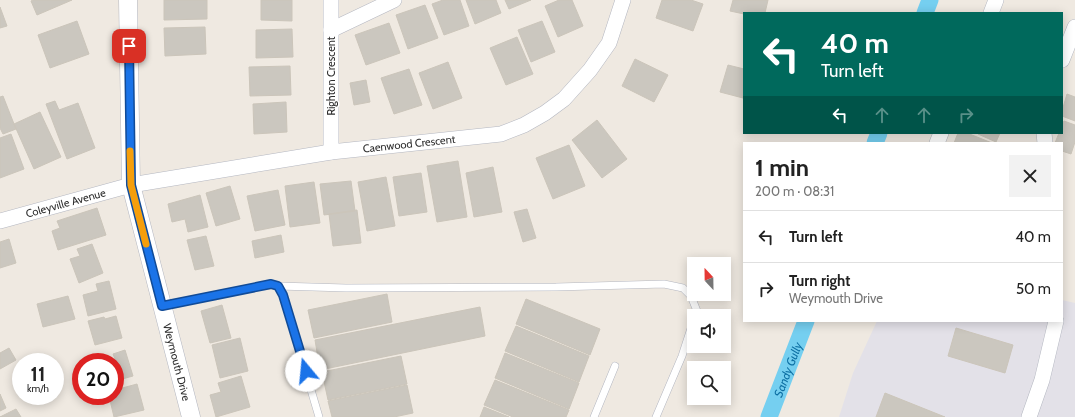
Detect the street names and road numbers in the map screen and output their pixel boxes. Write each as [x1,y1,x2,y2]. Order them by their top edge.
street label: Righton Crescent [324,36,338,116]
street label: Caenwood Crescent [362,132,456,156]
street label: Coleyville Avenue [24,185,107,221]
street label: Weymouth Drive [160,322,194,403]

